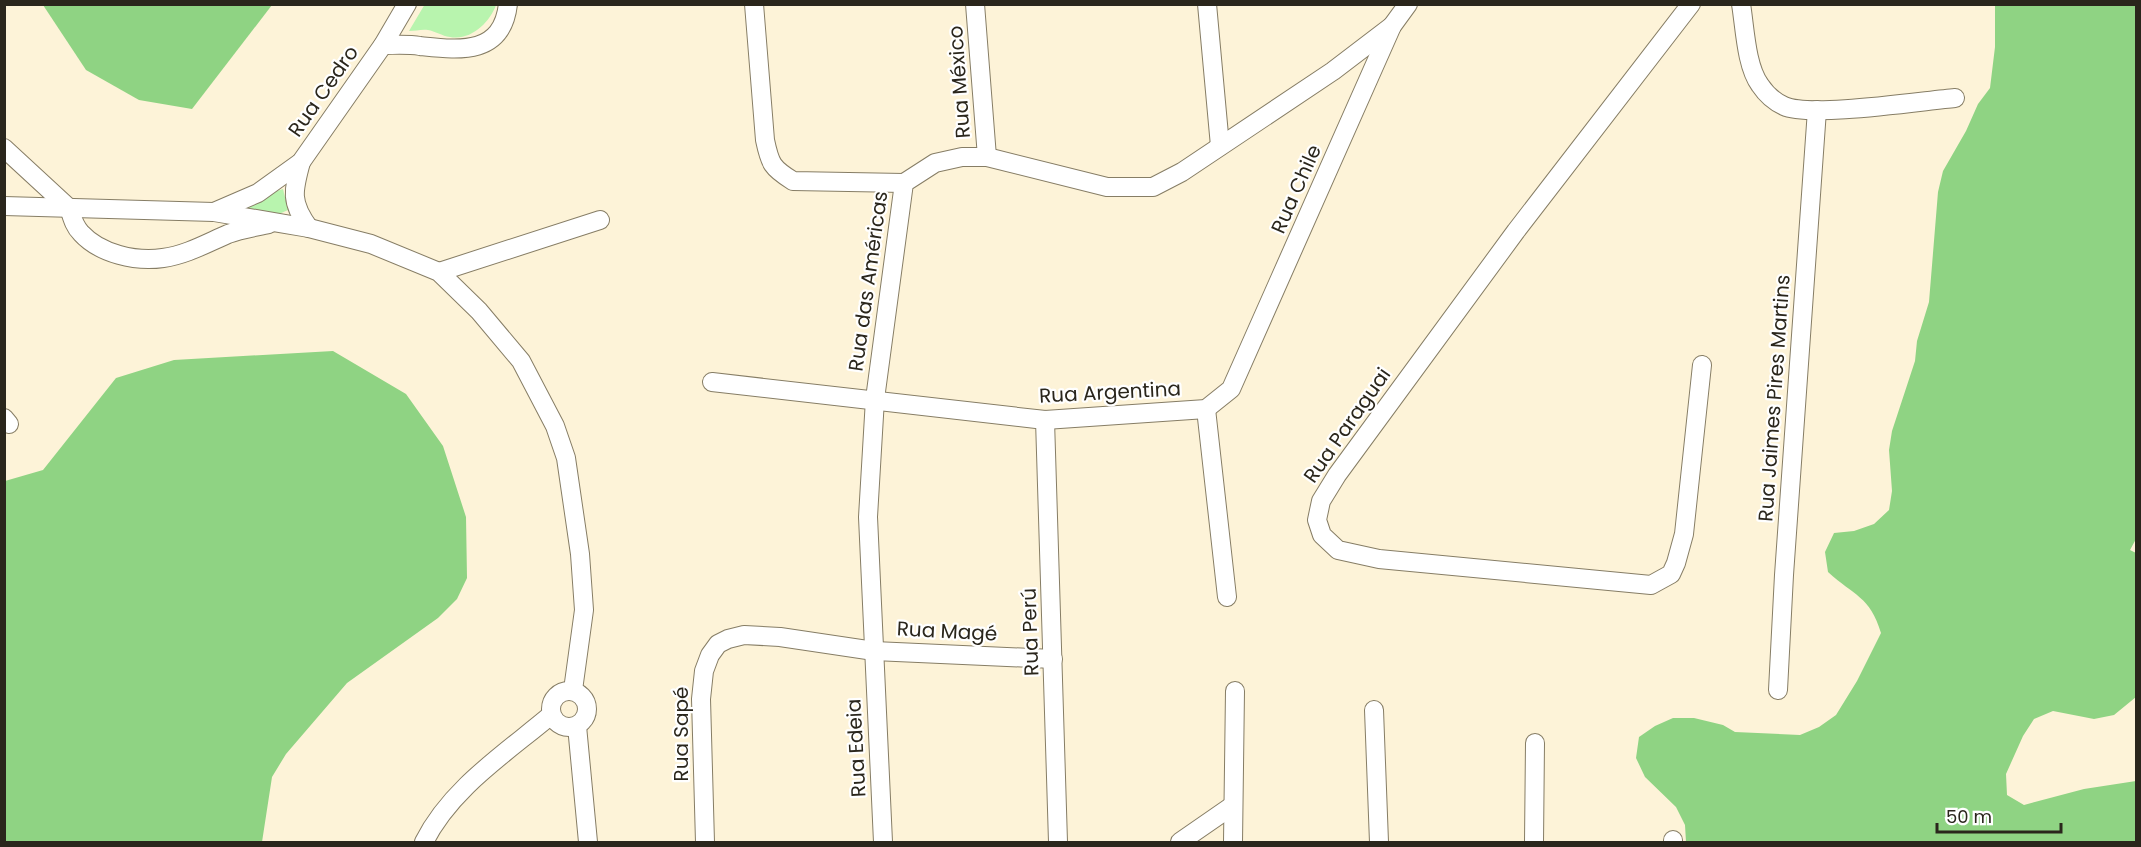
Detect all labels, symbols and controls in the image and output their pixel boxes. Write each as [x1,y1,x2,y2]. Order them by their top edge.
street label: Rua México [941,25,977,139]
street label: Rua Cedro [281,40,365,142]
street label: Rua Chile [1264,140,1328,238]
street label: Rua das Américas [841,189,895,373]
street label: Rua Jaimes Pires Martins [1751,274,1797,522]
street label: Rua Paraguai [1297,362,1397,488]
street label: Rua Argentina [1038,374,1182,410]
street label: Rua Perú [1014,588,1046,676]
street label: Rua Magé [896,614,998,648]
street label: Rua Sapé [667,687,695,782]
street label: Rua Edeia [839,698,873,798]
scale bar [1937,796,2062,834]
text: 50 m [1946,804,1992,829]

